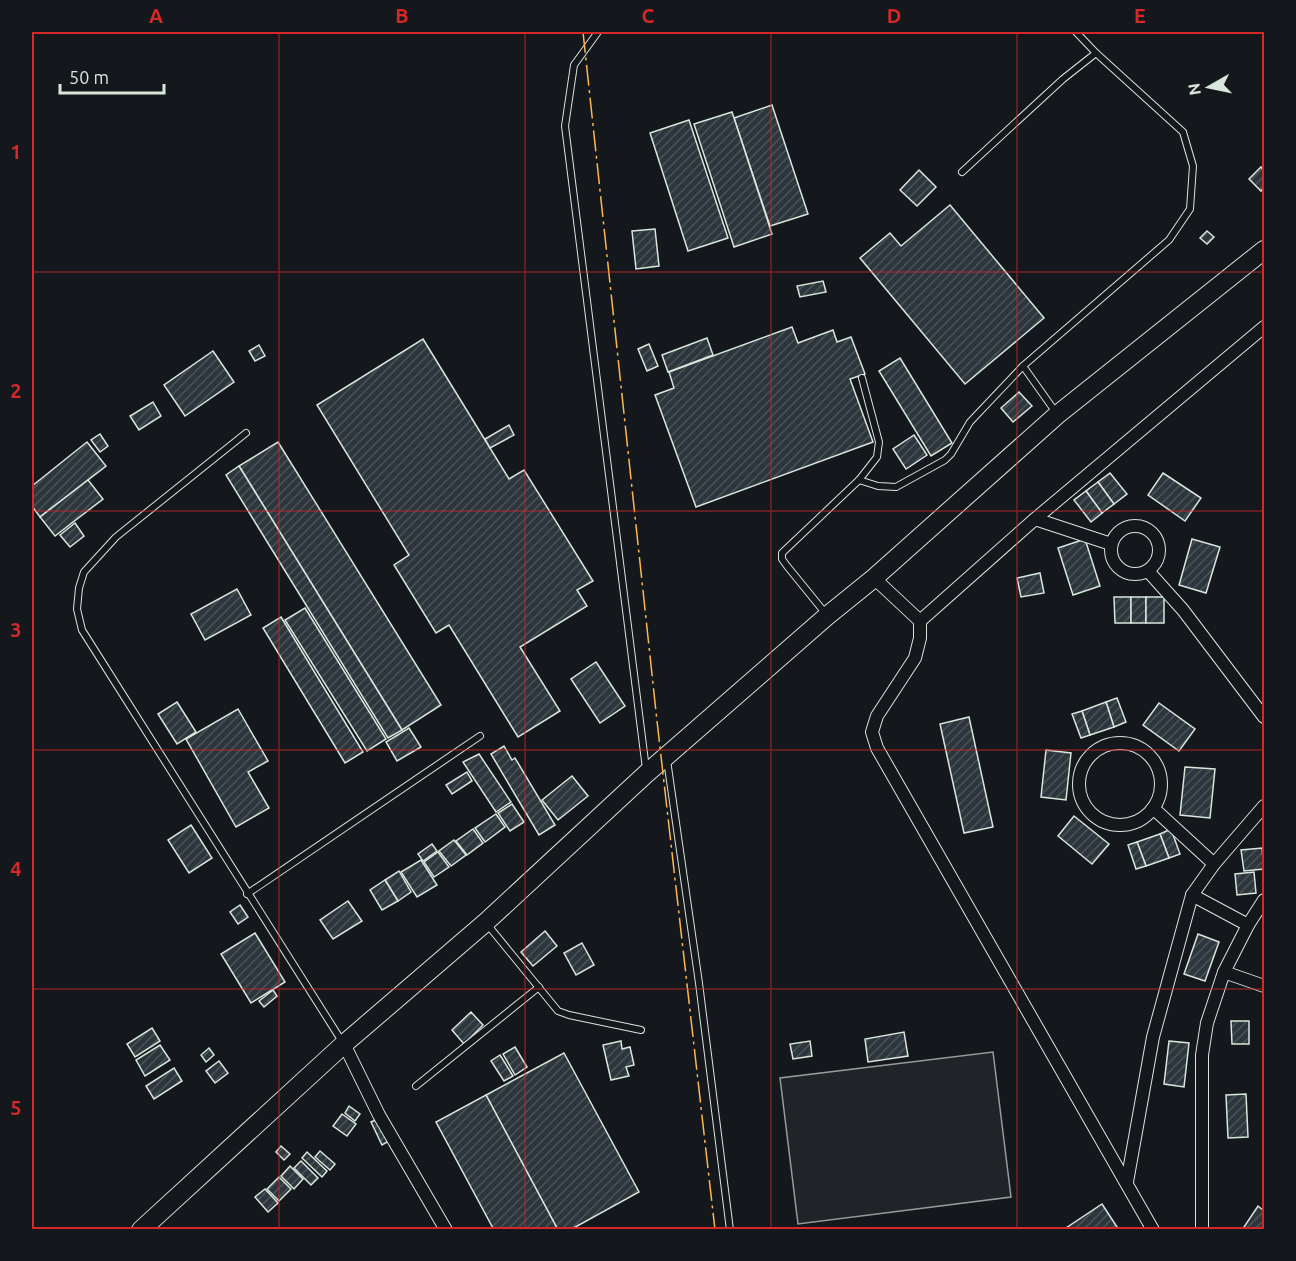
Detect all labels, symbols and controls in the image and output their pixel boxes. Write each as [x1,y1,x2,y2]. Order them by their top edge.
text: A [149,4,163,27]
text: B [395,4,409,27]
text: C [642,4,655,27]
text: D [887,4,901,27]
text: E [1134,4,1146,27]
scale bar [60,57,164,95]
north arrow [1179,57,1239,117]
text: 50 m [69,67,109,87]
text: N [1184,82,1204,97]
text: 1 [10,140,22,163]
text: 2 [10,379,22,402]
text: 3 [10,618,22,641]
text: 4 [10,857,22,880]
text: 5 [10,1096,22,1119]

